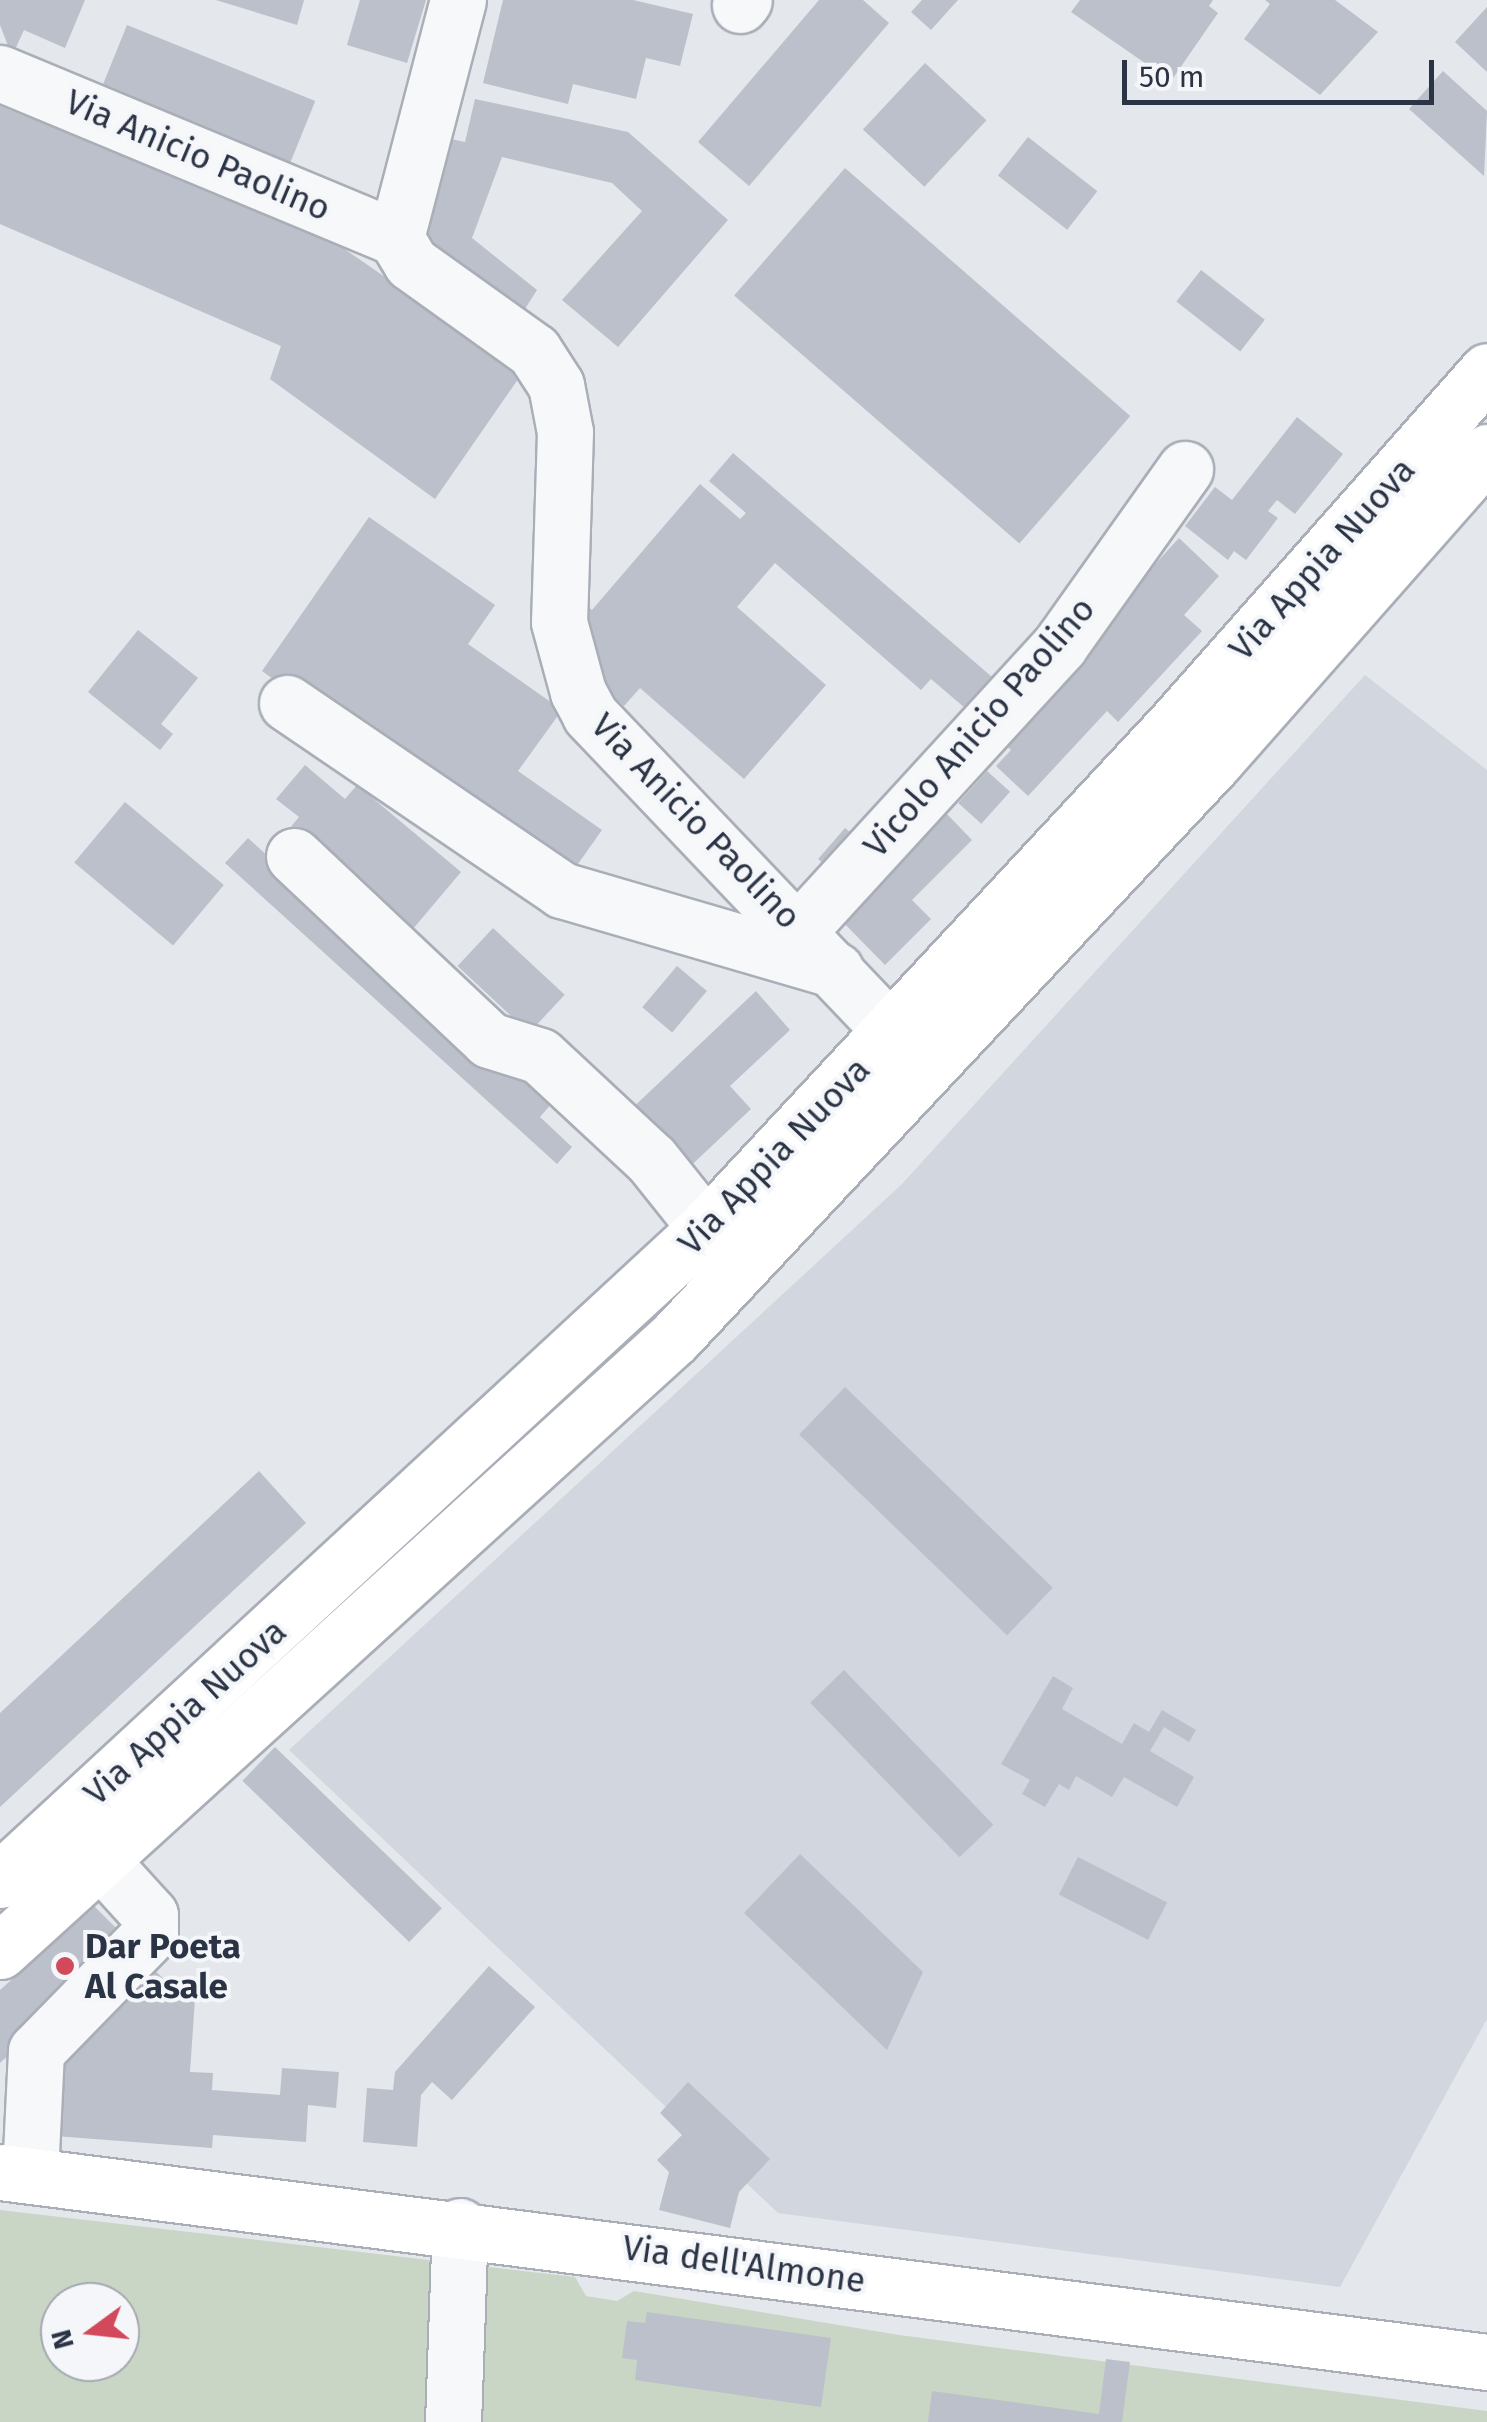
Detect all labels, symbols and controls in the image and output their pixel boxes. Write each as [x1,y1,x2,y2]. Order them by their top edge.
scale bar [1127,40,1440,102]
text: 50 m [1139,59,1204,95]
street label: Via Anicio Paolino [59,80,337,230]
street label: Via Appia Nuova [1220,449,1424,669]
street label: Vicolo Anicio Paolino [854,588,1104,866]
street label: Via Anicio Paolino [582,704,810,938]
street label: Via Appia Nuova [669,1049,879,1263]
street label: Via Appia Nuova [75,1610,295,1814]
place label: Dar Poeta Al Casale [85,1925,241,2007]
marker: Dar Poeta Al Casale [54,1955,76,1977]
street label: Via dell'Almone [620,2226,868,2302]
north arrow [40,2282,140,2382]
text: N [44,2326,81,2353]

